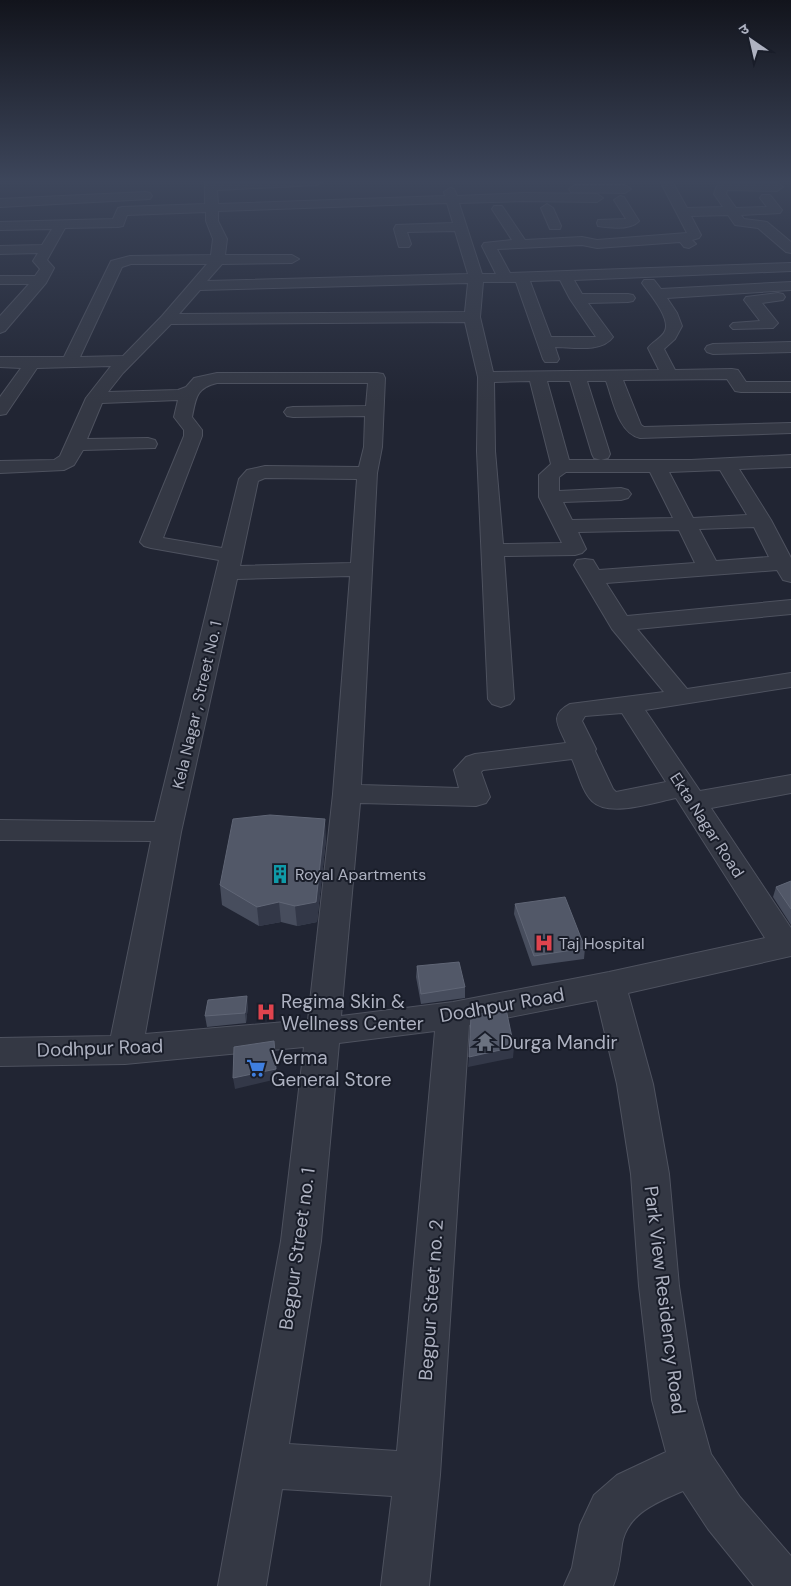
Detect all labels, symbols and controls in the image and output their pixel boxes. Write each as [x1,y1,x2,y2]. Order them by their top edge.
north arrow [726,15,776,65]
text: उ [735,19,753,39]
street label: Kela Nagar , Street No. 1 [167,619,227,791]
street label: Ekta Nagar Road [665,768,749,882]
building icon: Royal Apartments [269,863,291,885]
place label: Royal Apartments [295,864,426,885]
hospital icon: Taj Hospital [533,932,555,954]
place label: Taj Hospital [559,933,644,954]
street label: Dodhpur Road [438,982,566,1028]
place label: Regima Skin & Wellness Center [281,989,424,1036]
hospital icon: Regima Skin & Wellness Center [255,1001,277,1023]
place label: Durga Mandir [500,1030,617,1055]
temple icon: Durga Mandir [474,1031,496,1053]
street label: Dodhpur Road [36,1033,164,1063]
place label: Verma General Store [271,1045,391,1092]
supermarket icon: Verma General Store [245,1057,267,1079]
street label: Begpur Street no. 1 [273,1166,321,1332]
street label: Park View Residency Road [639,1184,691,1416]
street label: Begpur Steet no. 2 [413,1218,449,1381]

